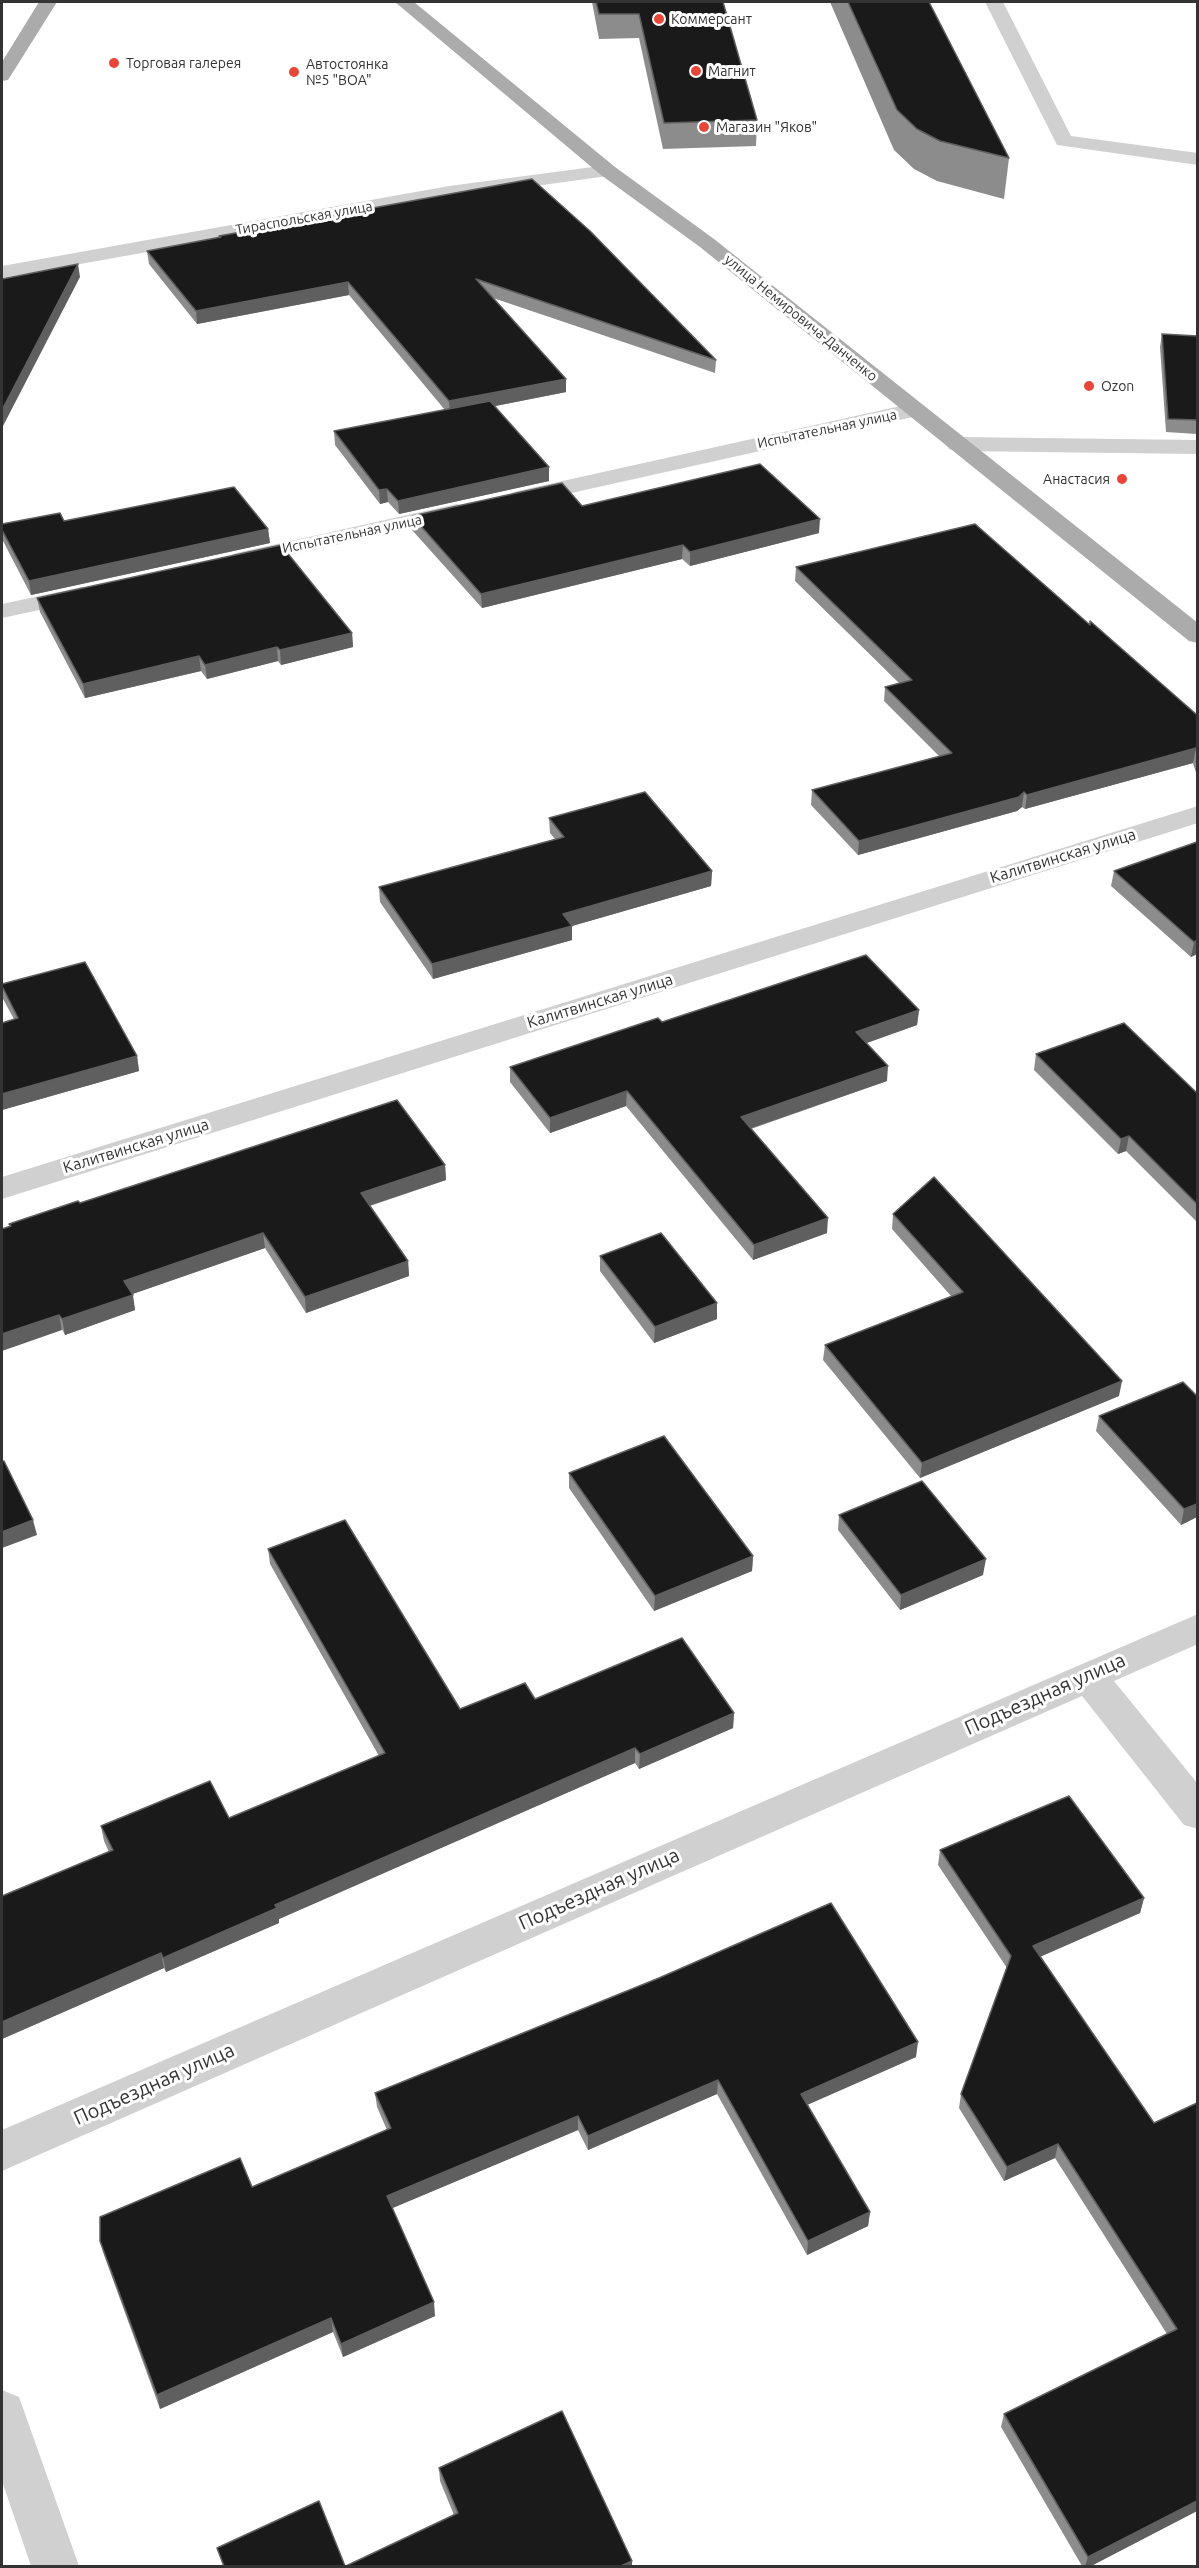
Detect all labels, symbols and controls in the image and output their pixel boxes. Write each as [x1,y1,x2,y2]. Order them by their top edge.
place label: Коммерсант [671,11,752,27]
marker: Коммерсант [652,12,666,26]
place label: Торговая галерея [126,55,241,71]
marker: Торговая галерея [107,56,121,70]
place label: Автостоянка №5 "ВОА" [306,56,388,88]
place label: Магнит [708,63,756,79]
marker: Магнит [689,64,703,78]
marker: Автостоянка №5 "ВОА" [287,65,301,79]
place label: Магазин "Яков" [716,119,817,135]
marker: Магазин "Яков" [697,120,711,134]
street label: Тираспольская улица [234,198,374,238]
street label: улица Немировича-Данченко [721,251,881,385]
place label: Ozon [1101,378,1134,394]
marker: Ozon [1082,379,1096,393]
street label: Испытательная улица [756,406,898,452]
place label: Анастасия [1043,471,1110,487]
marker: Анастасия [1115,472,1129,486]
street label: Испытательная улица [281,511,423,557]
street label: Калитвинская улица [988,825,1138,887]
street label: Калитвинская улица [525,970,675,1032]
street label: Калитвинская улица [61,1115,211,1177]
street label: Подъездная улица [961,1648,1129,1740]
street label: Подъездная улица [515,1843,683,1935]
street label: Подъездная улица [70,2038,238,2130]

